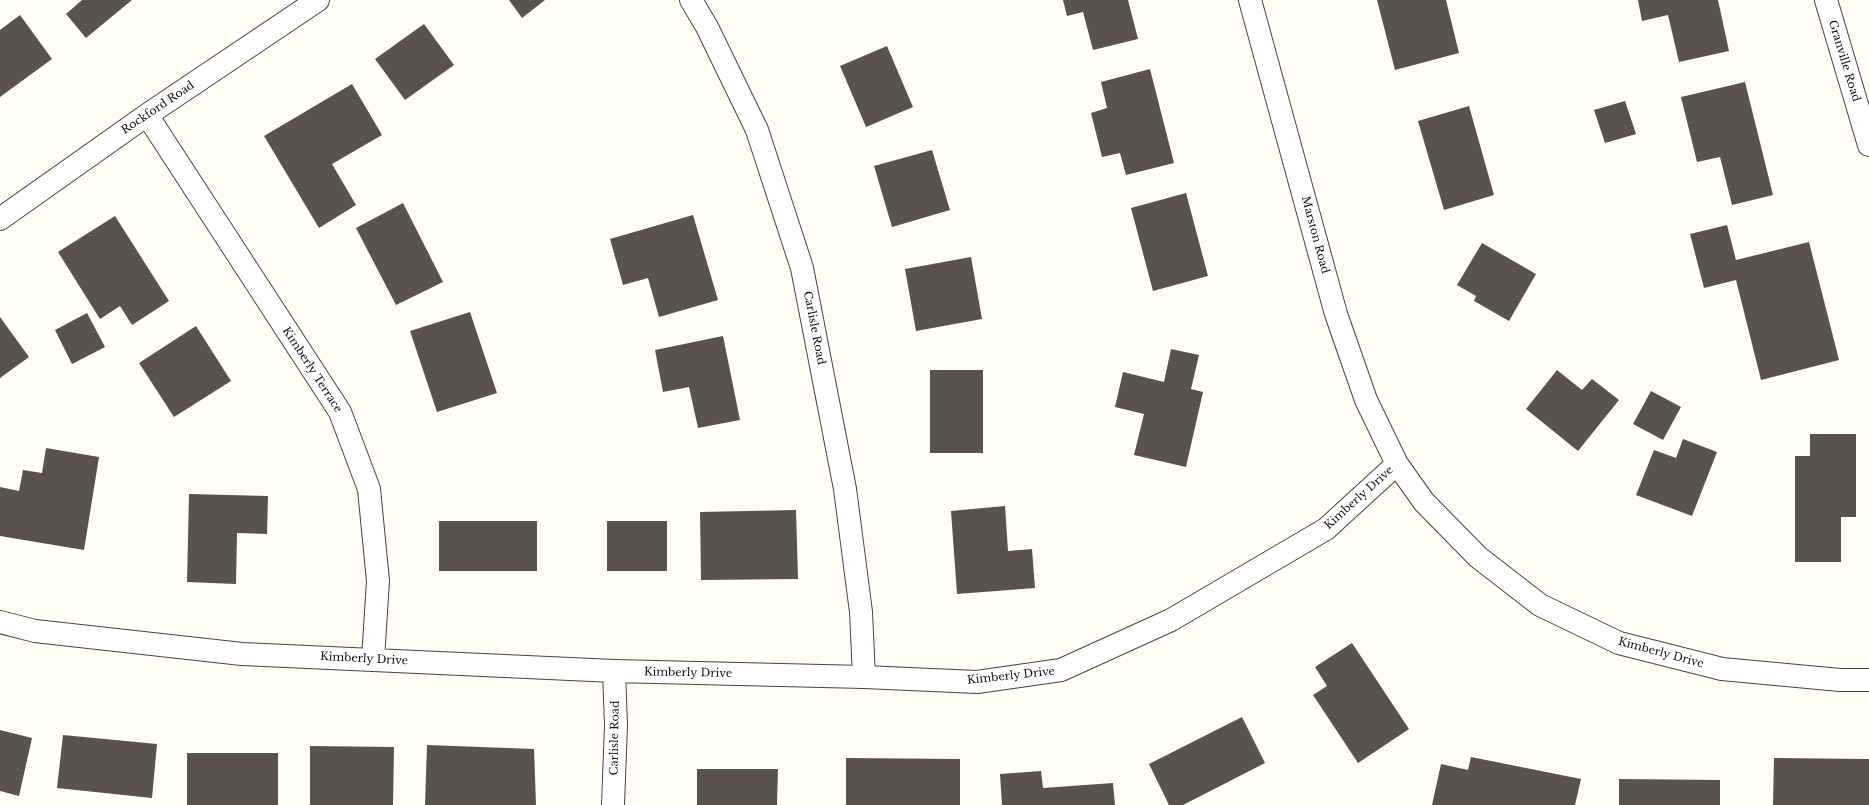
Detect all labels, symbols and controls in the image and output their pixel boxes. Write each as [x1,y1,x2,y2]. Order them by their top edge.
street label: Granville Road [1825,19,1863,103]
street label: Rockford Road [119,79,197,137]
street label: Marston Road [1298,195,1332,275]
street label: Carlisle Road [800,290,828,366]
street label: Kimberly Terrace [279,325,345,415]
street label: Kimberly Drive [1322,464,1396,532]
street label: Kimberly Drive [1617,635,1705,671]
street label: Kimberly Drive [320,650,408,668]
street label: Kimberly Drive [967,665,1055,687]
street label: Kimberly Drive [644,666,732,680]
street label: Carlisle Road [608,700,622,776]

